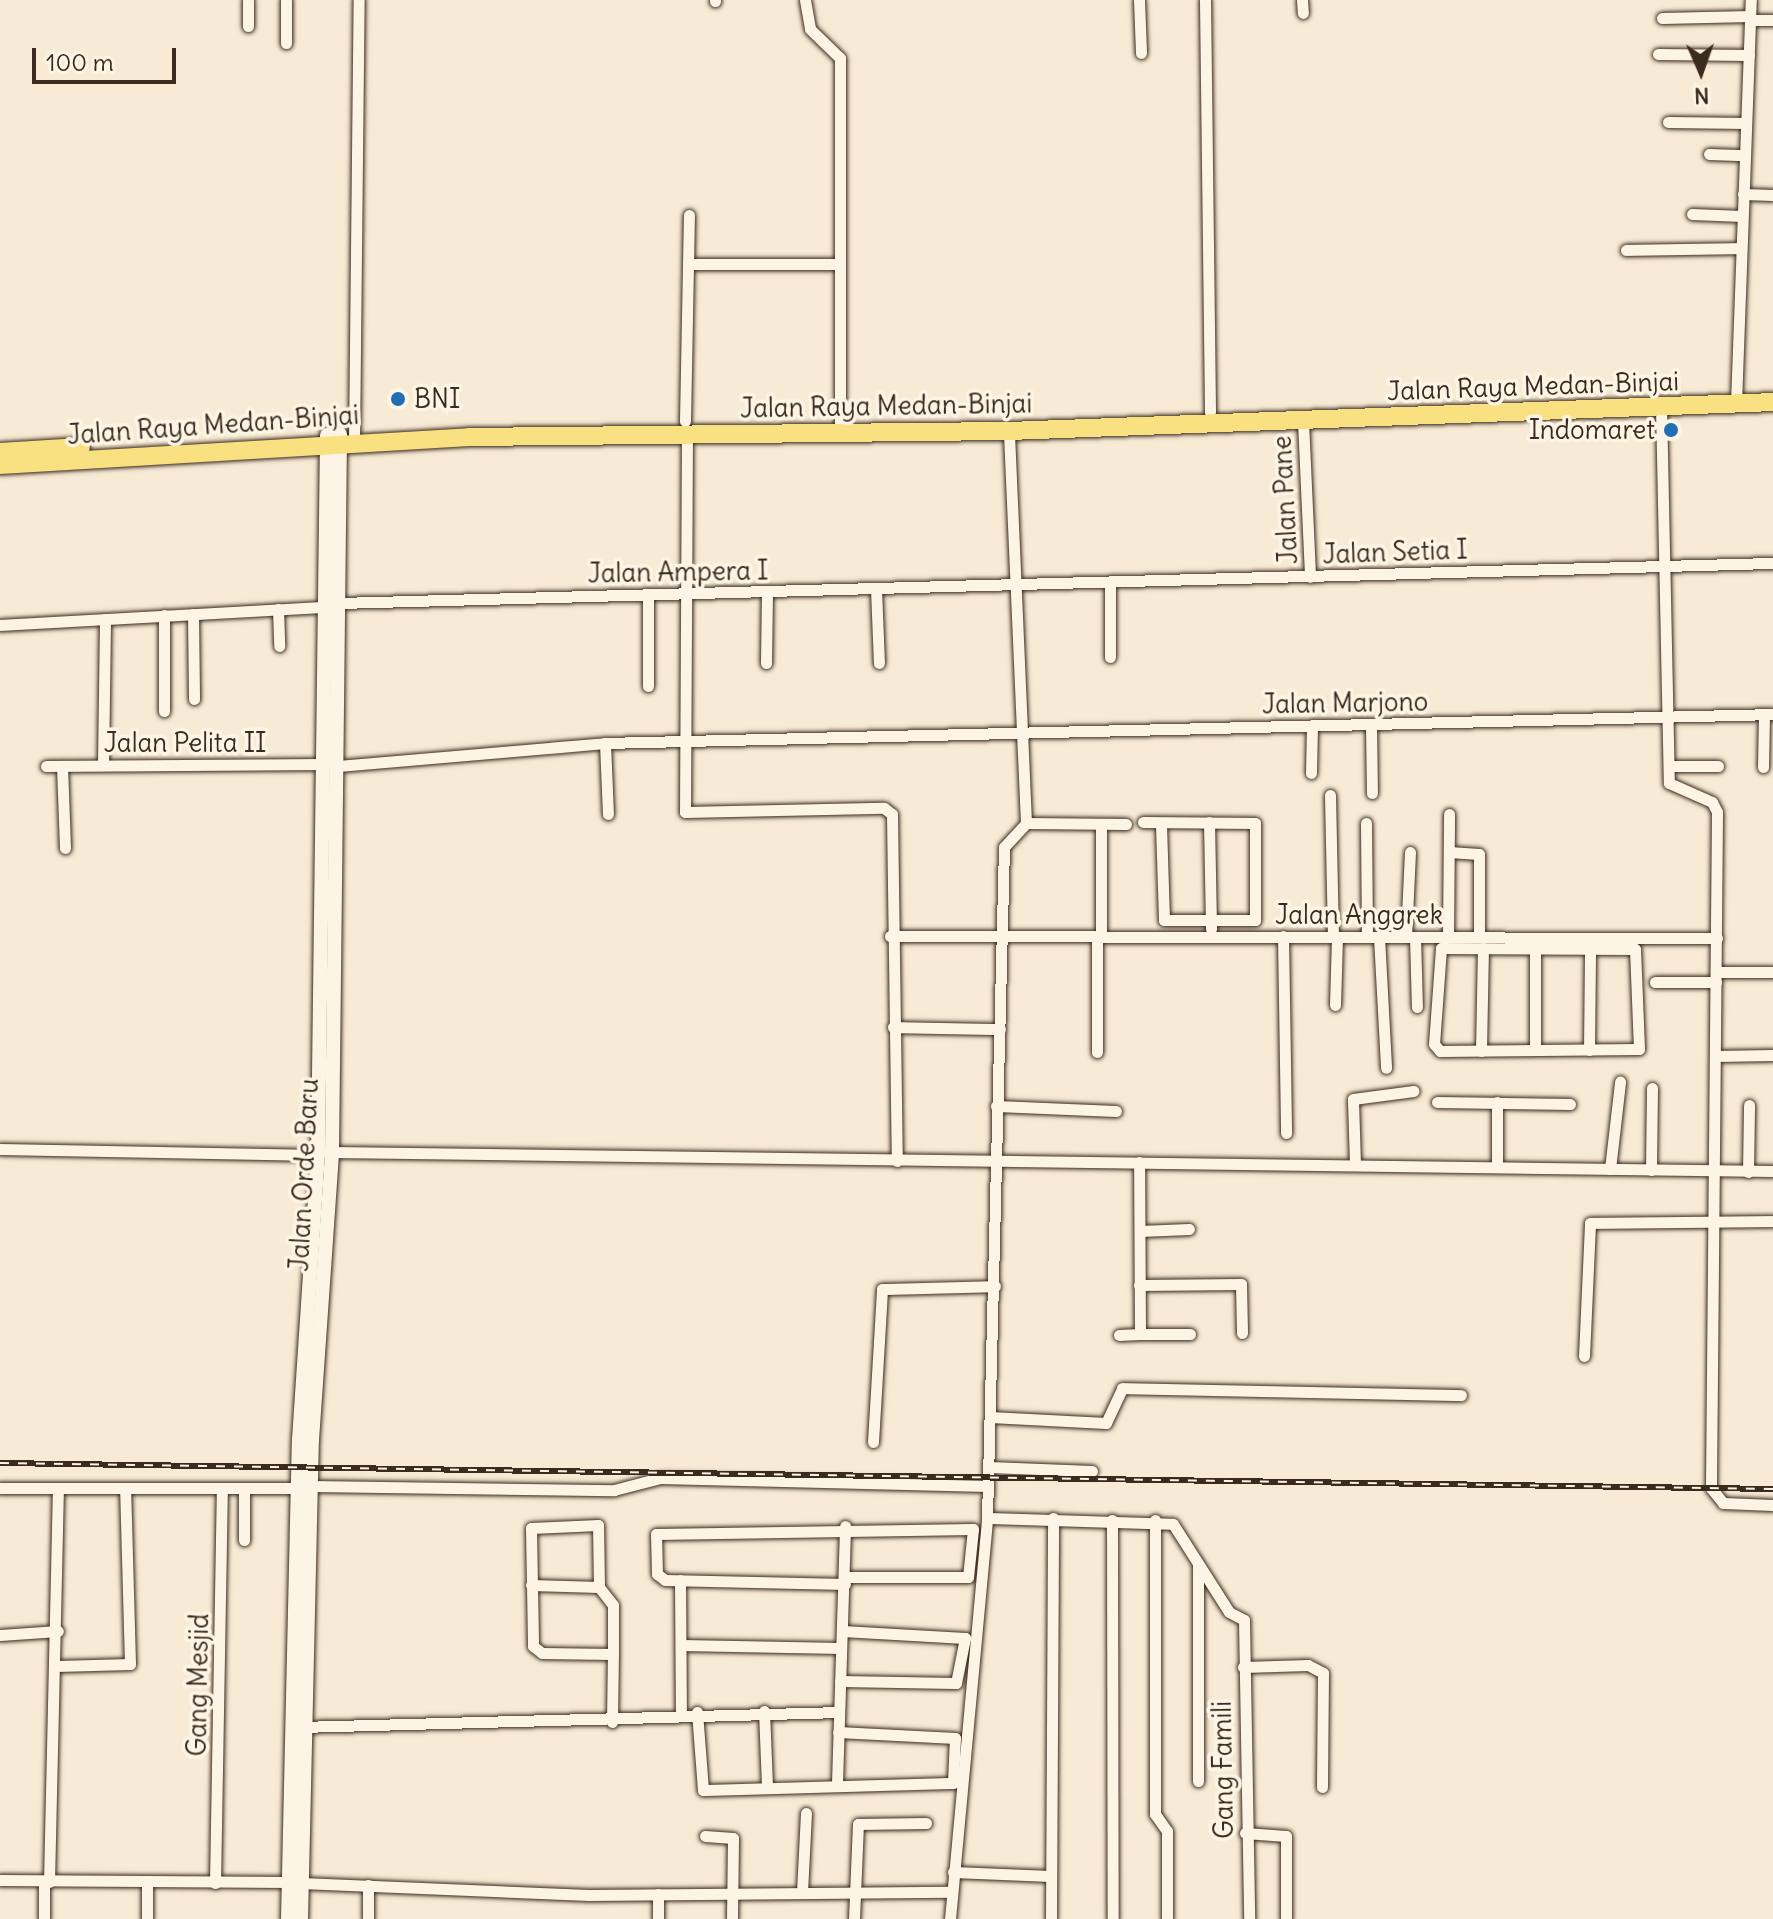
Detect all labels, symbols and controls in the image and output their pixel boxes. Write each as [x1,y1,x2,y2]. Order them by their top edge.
scale bar [36,32,180,82]
north arrow [1661,32,1741,112]
text: 100 m [46,47,114,77]
text: N [1694,82,1710,110]
street label: Jalan Raya Medan-Binjai [1386,365,1680,407]
place label: BNI [414,383,460,415]
street label: Jalan Raya Medan-Binjai [740,388,1032,424]
marker: BNI [389,390,407,408]
street label: Jalan Raya Medan-Binjai [66,399,360,451]
place label: Indomaret [1529,414,1655,446]
marker: Indomaret [1662,421,1680,439]
street label: Jalan Pane [1266,435,1304,565]
street label: Jalan Setia I [1322,534,1468,570]
street label: Jalan Ampera I [587,555,769,589]
street label: Jalan Marjono [1262,686,1428,720]
street label: Jalan Pelita II [104,727,266,759]
street label: Jalan Anggrek [1275,899,1443,931]
street label: Jalan Orde Baru [283,1078,325,1272]
street label: Gang Mesjid [181,1613,215,1757]
street label: Gang Famili [1206,1701,1240,1839]

